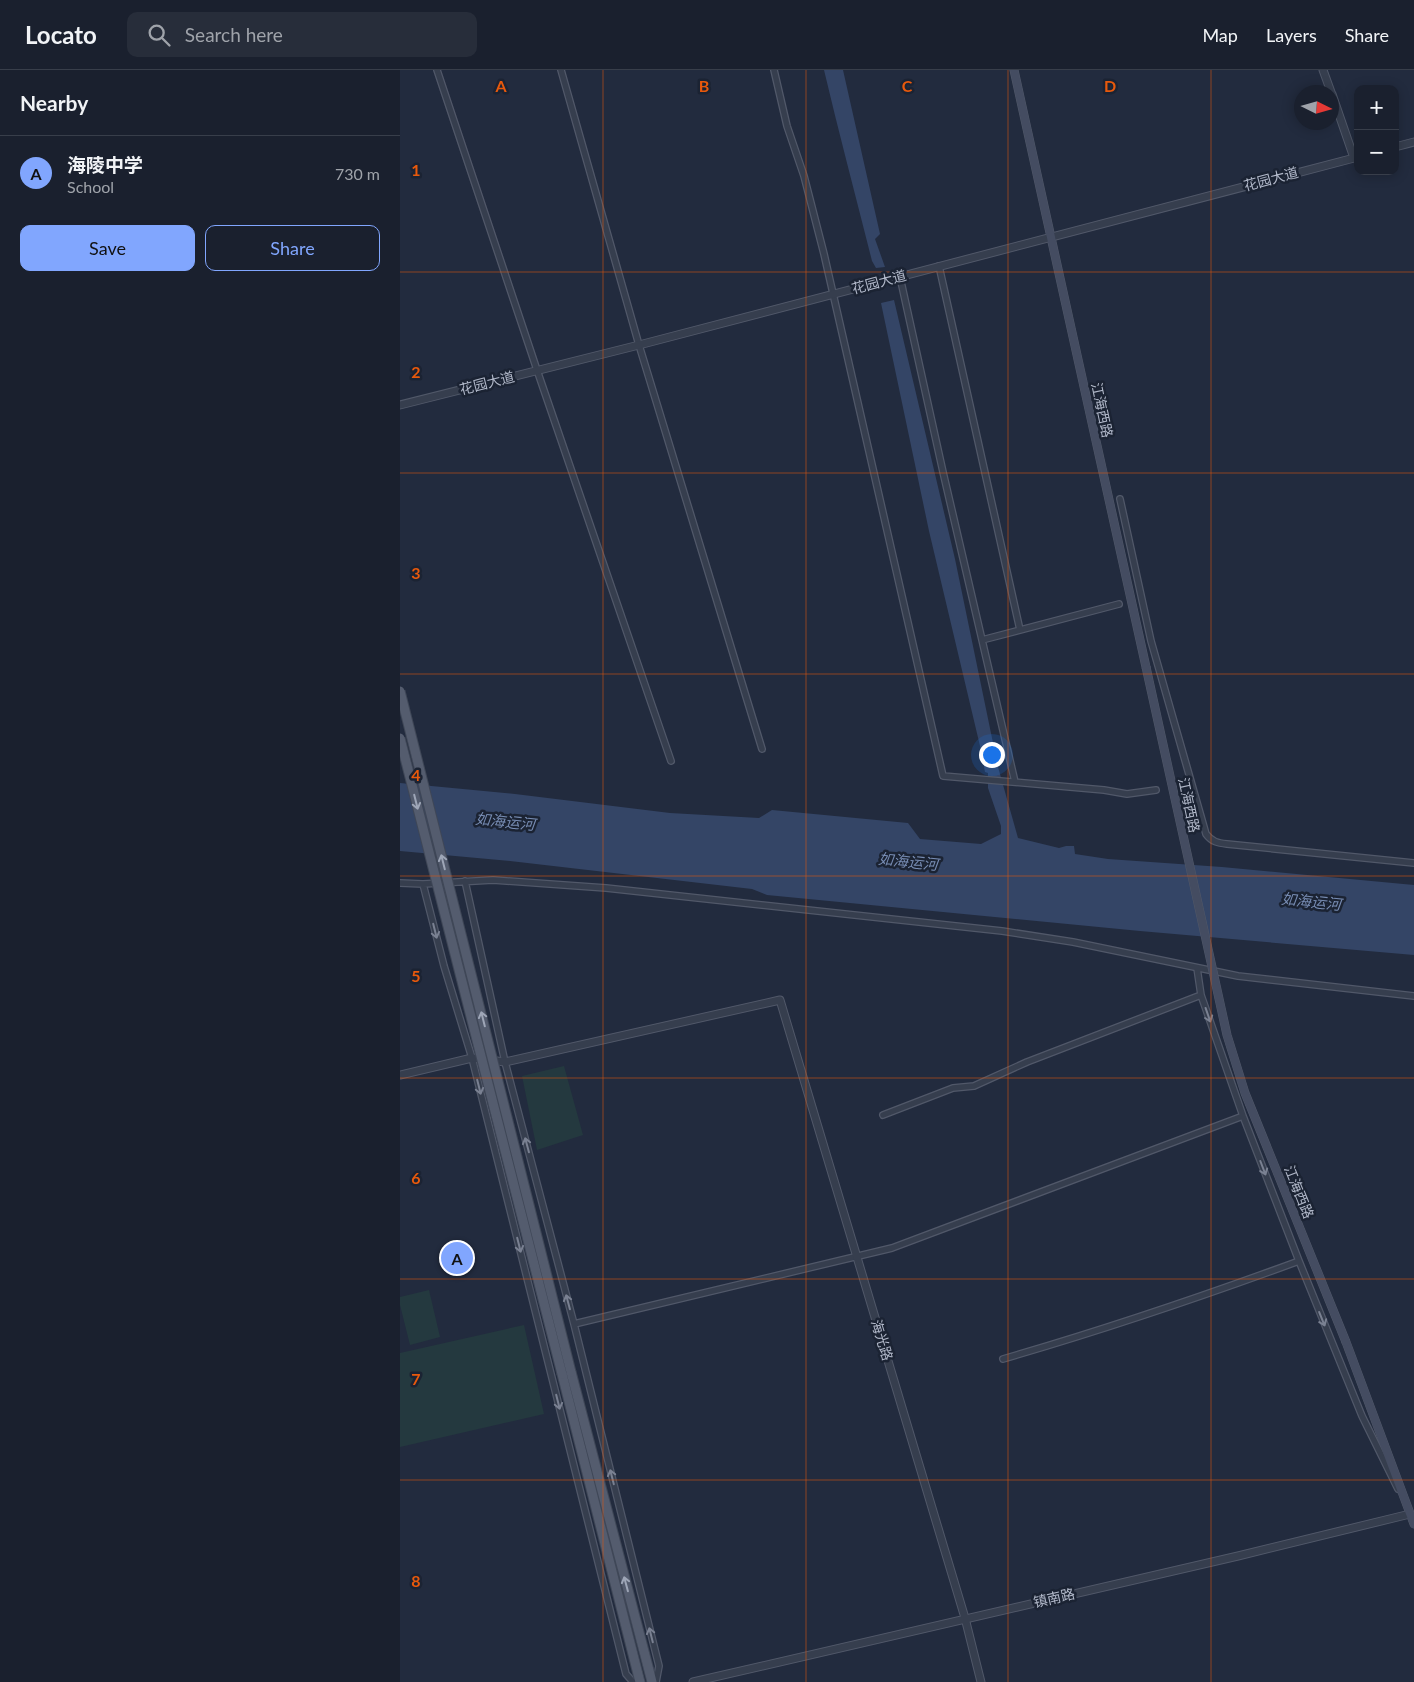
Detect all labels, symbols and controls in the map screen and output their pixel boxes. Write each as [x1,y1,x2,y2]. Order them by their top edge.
search box [127,12,477,57]
text: Locato [25,20,97,49]
icon: search [145,21,173,49]
text: Search here [185,23,283,46]
text: Map [1202,24,1238,46]
text: Layers [1266,24,1317,46]
text: Share [1345,24,1389,46]
text: A [494,76,507,95]
text: B [699,76,709,95]
text: C [902,76,913,95]
text: D [1104,76,1116,95]
north arrow [1294,85,1339,130]
map controls [1354,85,1399,175]
button: + [1354,85,1399,130]
text: Nearby [20,90,88,115]
button: − [1354,130,1399,175]
text: 海陵中学 [67,153,143,176]
text: 1 [411,160,421,179]
street label: 花园大道 [1242,163,1300,194]
text: A [30,164,42,183]
text: 730 m [335,164,380,183]
text: School [67,177,114,196]
button: Save [20,225,195,271]
button: Share [205,225,380,271]
street label: 花园大道 [850,266,908,297]
text: 2 [411,362,421,381]
street label: 花园大道 [458,367,516,398]
street label: 江海西路 [1088,381,1117,439]
text: 3 [411,563,421,582]
your location [979,742,1005,768]
text: 4 [411,765,421,784]
street label: 江海西路 [1175,776,1204,834]
one-way arrow [412,794,422,810]
water label: 如海运河 [474,809,539,833]
water label: 如海运河 [877,849,942,873]
one-way arrow [438,854,447,870]
water label: 如海运河 [1280,889,1345,913]
one-way arrow [431,922,440,938]
text: 5 [411,966,421,985]
one-way arrow [1204,1007,1214,1023]
one-way arrow [477,1012,487,1028]
one-way arrow [475,1079,485,1095]
one-way arrow [521,1138,531,1154]
one-way arrow [1259,1160,1268,1175]
street label: 江海西路 [1281,1163,1318,1221]
text: 6 [411,1168,421,1187]
one-way arrow [515,1236,524,1252]
pin: A [441,1239,473,1277]
one-way arrow [563,1295,572,1311]
one-way arrow [1318,1311,1328,1326]
street label: 海光路 [868,1317,897,1362]
text: 7 [411,1369,421,1388]
one-way arrow [554,1394,563,1410]
one-way arrow [607,1469,616,1485]
text: 8 [411,1571,421,1590]
one-way arrow [621,1577,630,1593]
street label: 镇南路 [1032,1585,1076,1611]
one-way arrow [646,1627,655,1643]

